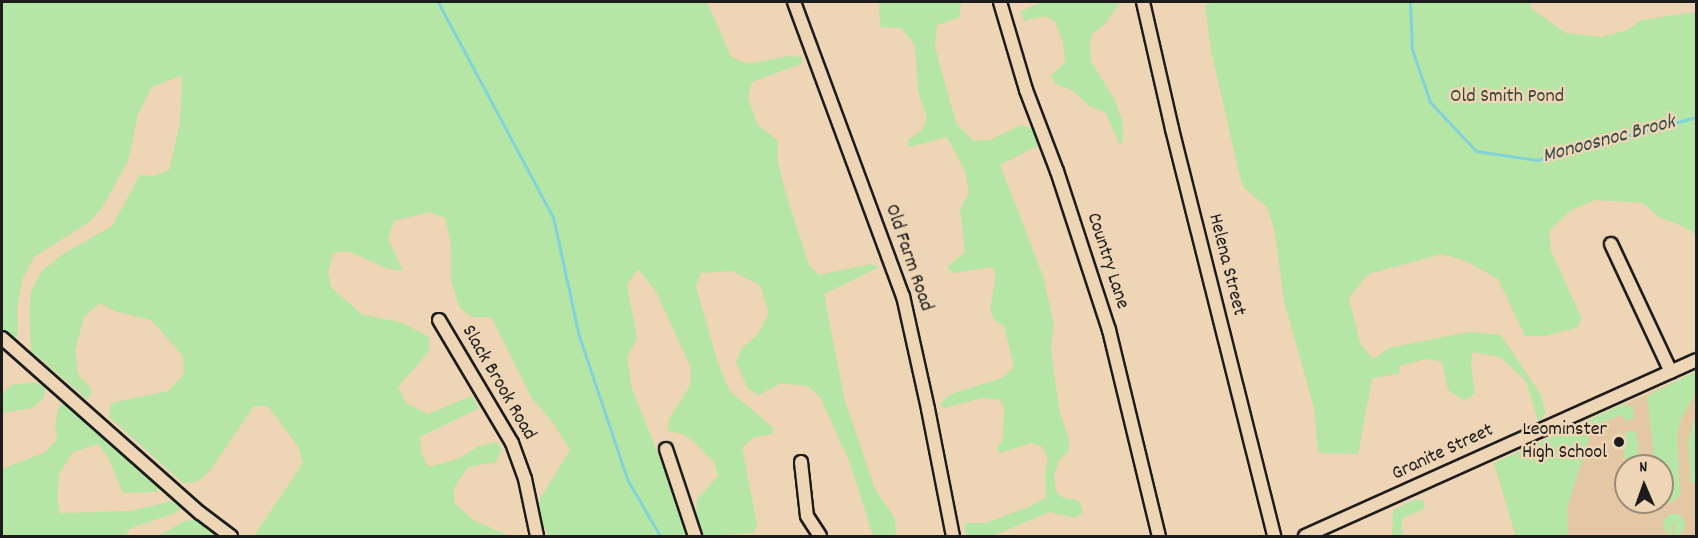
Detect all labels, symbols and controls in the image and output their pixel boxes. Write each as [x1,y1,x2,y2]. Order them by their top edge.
park label: Old Smith Pond [1450,85,1564,109]
water label: Monoosnoc Brook [1540,110,1678,170]
street label: Old Farm Road [878,201,938,315]
street label: Country Lane [1080,210,1134,312]
street label: Helena Street [1202,211,1250,319]
street label: Slack Brook Road [455,321,541,445]
place label: Leominster High School [1522,418,1607,465]
street label: Granite Street [1388,419,1498,487]
marker: Leominster High School [1612,435,1626,449]
north arrow [1614,454,1674,514]
text: N [1639,456,1648,479]

